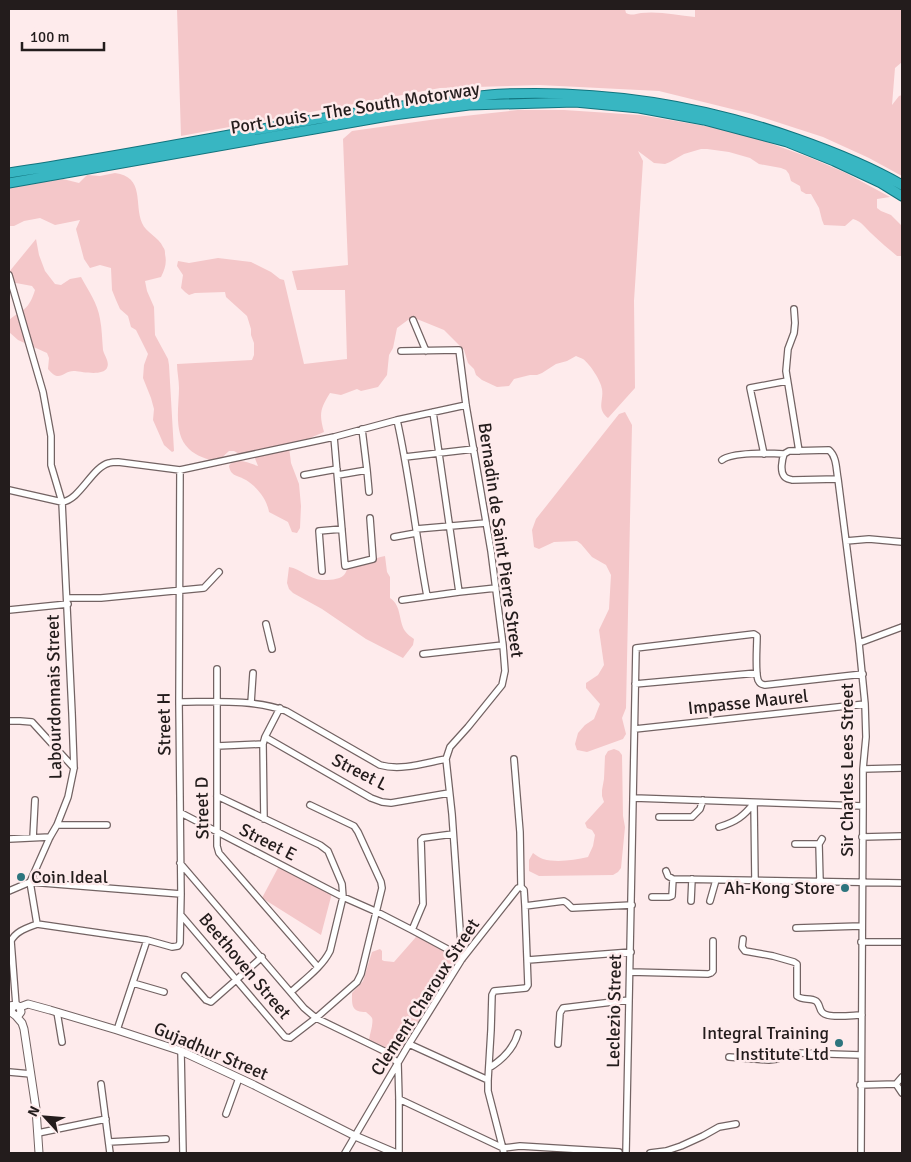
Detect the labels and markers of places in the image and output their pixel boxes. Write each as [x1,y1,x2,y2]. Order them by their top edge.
place label: Coin Ideal [31,866,108,888]
marker: Coin Ideal [15,871,27,883]
place label: Ah-Kong Store [724,877,835,899]
marker: Ah-Kong Store [839,882,851,894]
place label: Integral Training Institute Ltd [702,1022,829,1065]
marker: Integral Training Institute Ltd [833,1037,845,1049]

